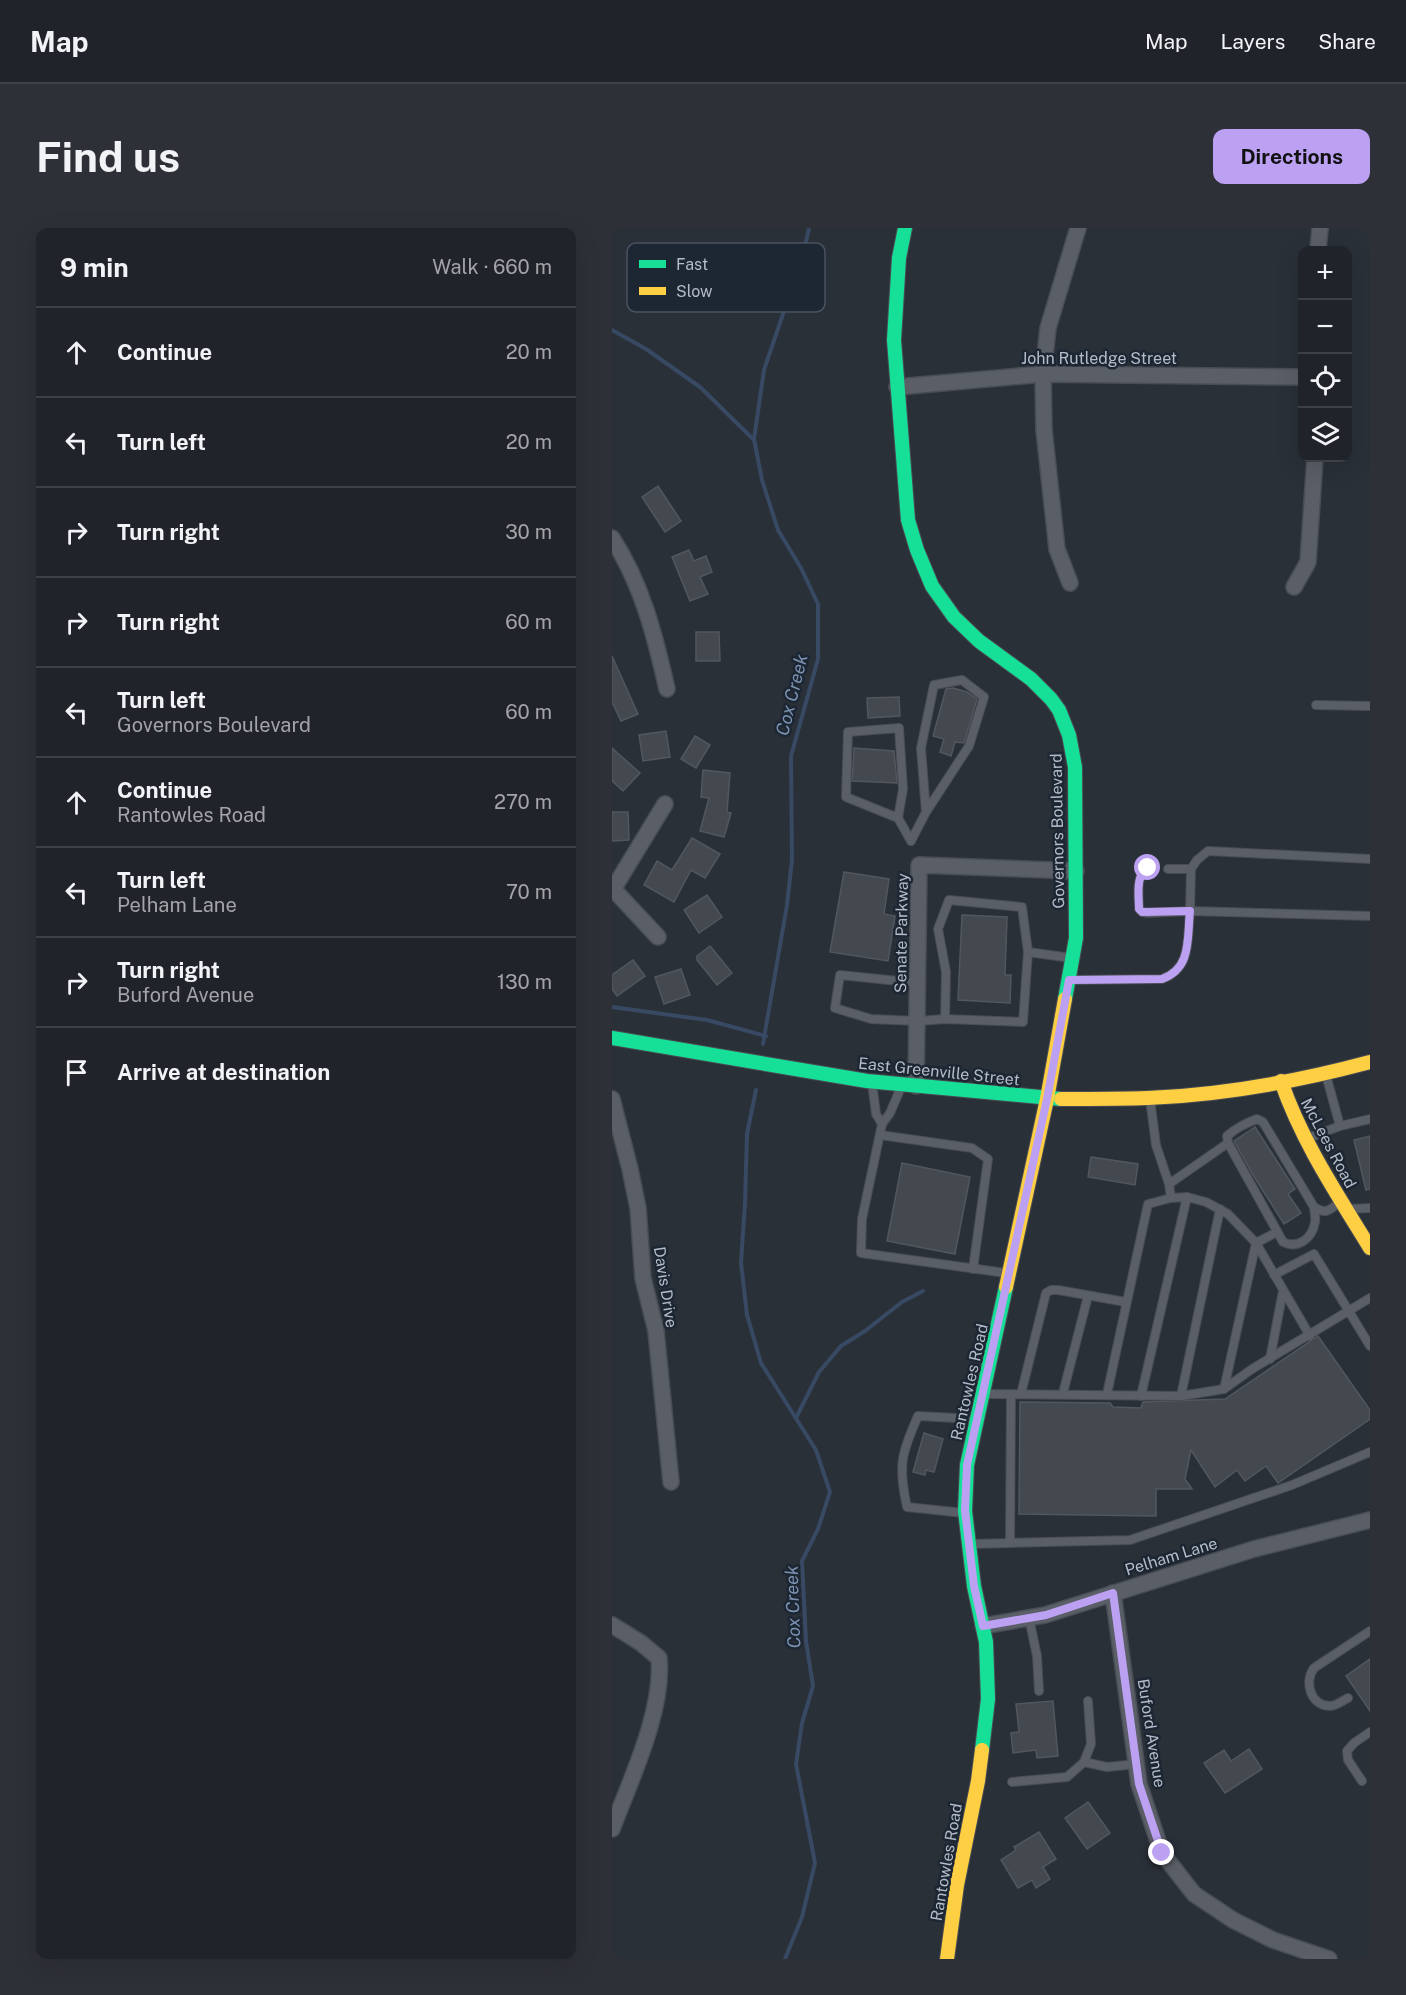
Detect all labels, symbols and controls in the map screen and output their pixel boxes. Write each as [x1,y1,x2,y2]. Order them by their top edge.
text: Map [30,25,89,58]
text: Map [1145,29,1188,54]
text: Layers [1221,29,1285,54]
text: Share [1318,29,1376,54]
button: Directions [1213,129,1370,184]
text: Find us [36,132,180,181]
legend [627,243,825,312]
map controls [1298,246,1352,462]
button: + [1298,246,1352,300]
text: 9 min [60,252,129,283]
text: Walk · 660 m [432,255,552,279]
text: Fast [676,255,708,274]
text: Slow [676,282,713,301]
button: − [1298,300,1352,354]
icon: ahead [60,336,93,369]
text: Continue [117,339,212,365]
text: 20 m [506,340,552,364]
street label: John Rutledge Street [1021,349,1177,368]
button: locate [1298,354,1352,408]
button: layers [1298,408,1352,462]
icon: left [60,426,93,459]
text: Turn left [117,429,206,455]
text: 20 m [506,430,552,454]
icon: right [60,516,93,549]
text: Turn right [117,519,220,545]
text: 30 m [505,520,552,544]
icon: right [60,606,93,639]
text: Turn right [117,609,220,635]
text: 60 m [505,610,552,634]
water label: Cox Creek [771,652,812,738]
text: Turn left [117,687,206,713]
icon: left [60,696,93,729]
text: 60 m [505,700,552,724]
text: Governors Boulevard [117,713,311,737]
street label: Governors Boulevard [1047,753,1068,909]
text: Continue [117,777,212,803]
icon: ahead [60,786,93,819]
text: 270 m [494,790,552,814]
text: Rantowles Road [117,803,266,827]
route start [1134,854,1160,880]
text: Turn left [117,867,206,893]
street label: Senate Parkway [891,872,912,993]
icon: left [60,876,93,909]
text: 70 m [506,880,552,904]
text: Pelham Lane [117,893,237,917]
text: Turn right [117,957,220,983]
icon: right [60,966,93,999]
text: 130 m [497,970,552,994]
text: Buford Avenue [117,983,254,1007]
street label: East Greenville Street [857,1054,1021,1089]
icon: arrive [60,1056,93,1089]
text: Arrive at destination [117,1059,330,1085]
street label: McLees Road [1297,1095,1360,1192]
street label: Davis Drive [650,1245,681,1329]
street label: Rantowles Road [947,1322,992,1442]
street label: Pelham Lane [1123,1533,1220,1580]
water label: Cox Creek [781,1565,804,1649]
street label: Buford Avenue [1134,1677,1169,1789]
street label: Rantowles Road [927,1802,966,1922]
route end [1148,1839,1174,1865]

